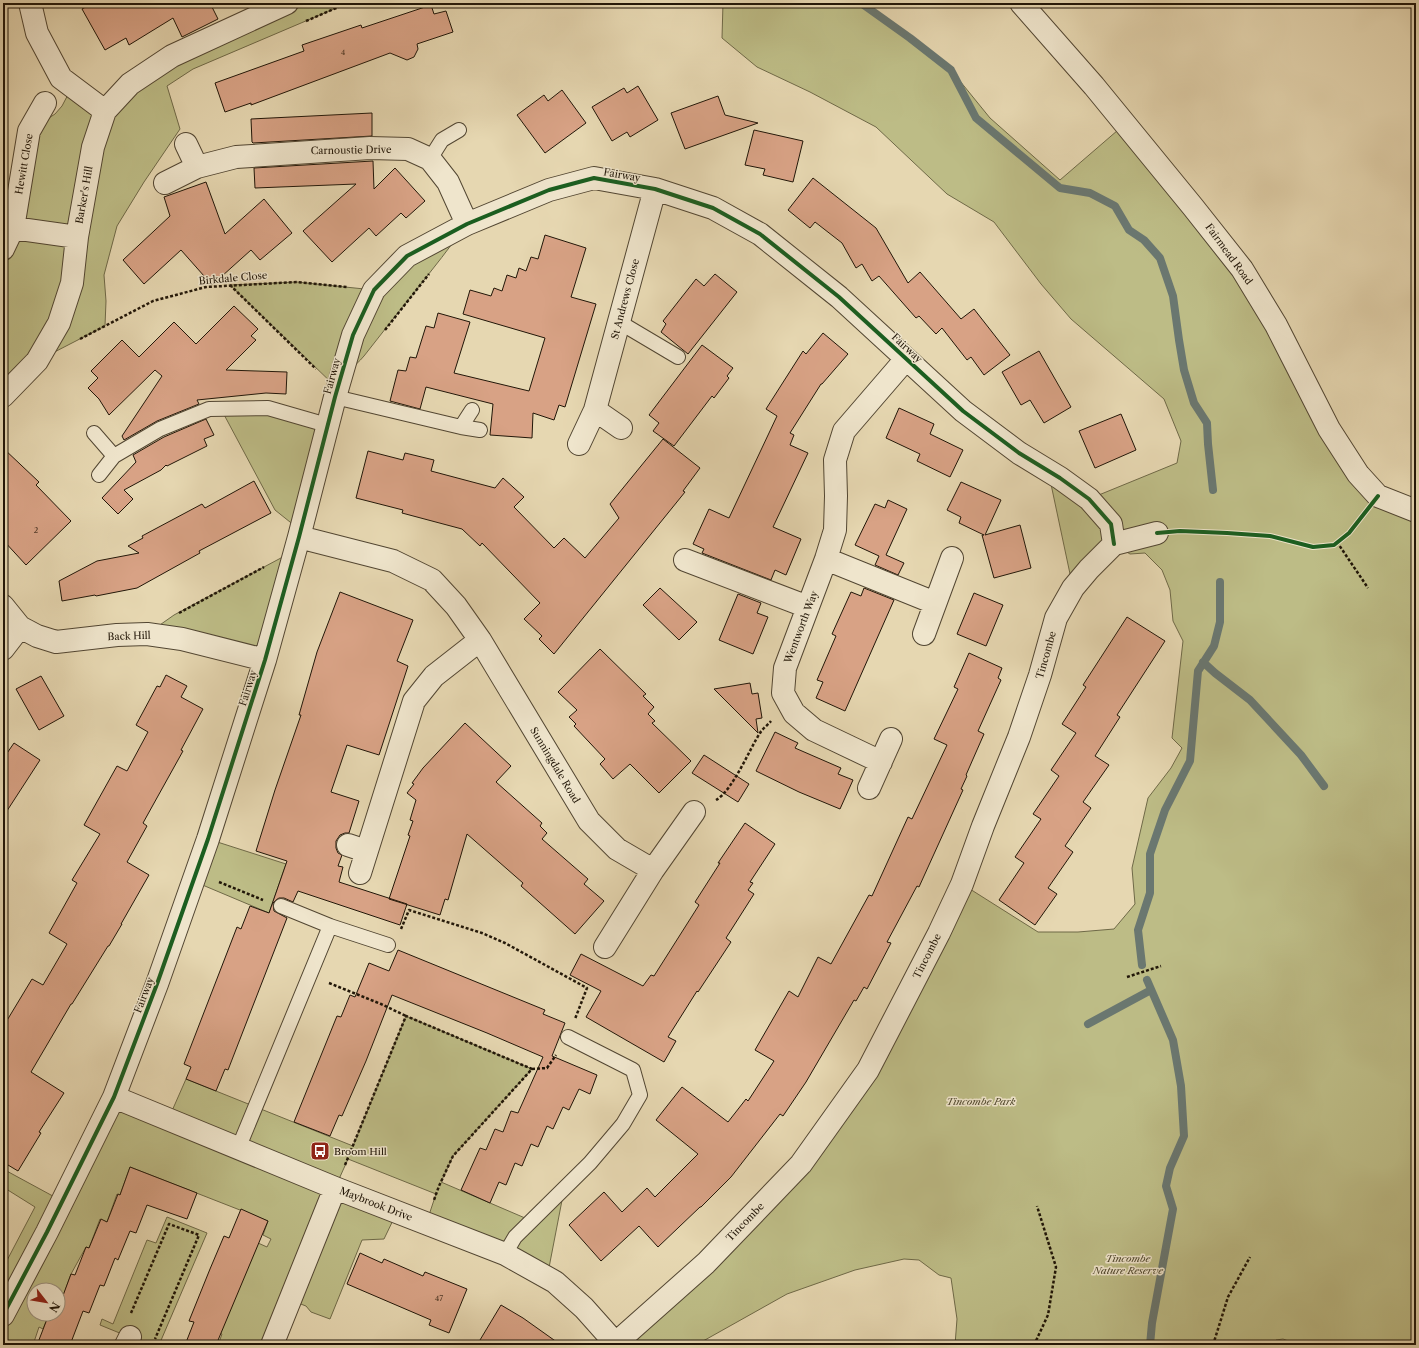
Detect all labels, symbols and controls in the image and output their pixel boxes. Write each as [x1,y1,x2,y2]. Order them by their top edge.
house number: 4 [341,47,346,57]
street label: Hewitt Close [12,132,36,195]
street label: Carnoustie Drive [310,143,392,157]
street label: Barker's Hill [73,165,95,225]
street label: Fairway [603,165,642,185]
street label: Fairmead Road [1202,221,1256,287]
street label: St Andrews Close [608,257,642,341]
street label: Birkdale Close [198,268,268,287]
street label: Fairway [889,331,925,366]
street label: Fairway [321,356,344,396]
house number: 2 [34,525,39,535]
street label: Wentworth Way [781,589,821,666]
street label: Back Hill [107,629,151,643]
street label: Tincombe [1033,629,1059,680]
street label: Fairway [236,668,260,708]
street label: Sunningdale Road [527,725,583,805]
street label: Tincombe [910,931,944,981]
street label: Fairway [131,975,157,1015]
park label: Tincombe Park [946,1095,1016,1108]
bus stop icon: Broom Hill [309,1140,331,1162]
place label: Broom Hill [334,1145,387,1158]
street label: Maybrook Drive [338,1184,415,1224]
street label: Tincombe [723,1200,767,1244]
park label: Tincombe Nature Reserve [1092,1252,1164,1277]
north arrow [26,1282,66,1322]
house number: 47 [435,1293,443,1303]
text: N [46,1299,63,1315]

